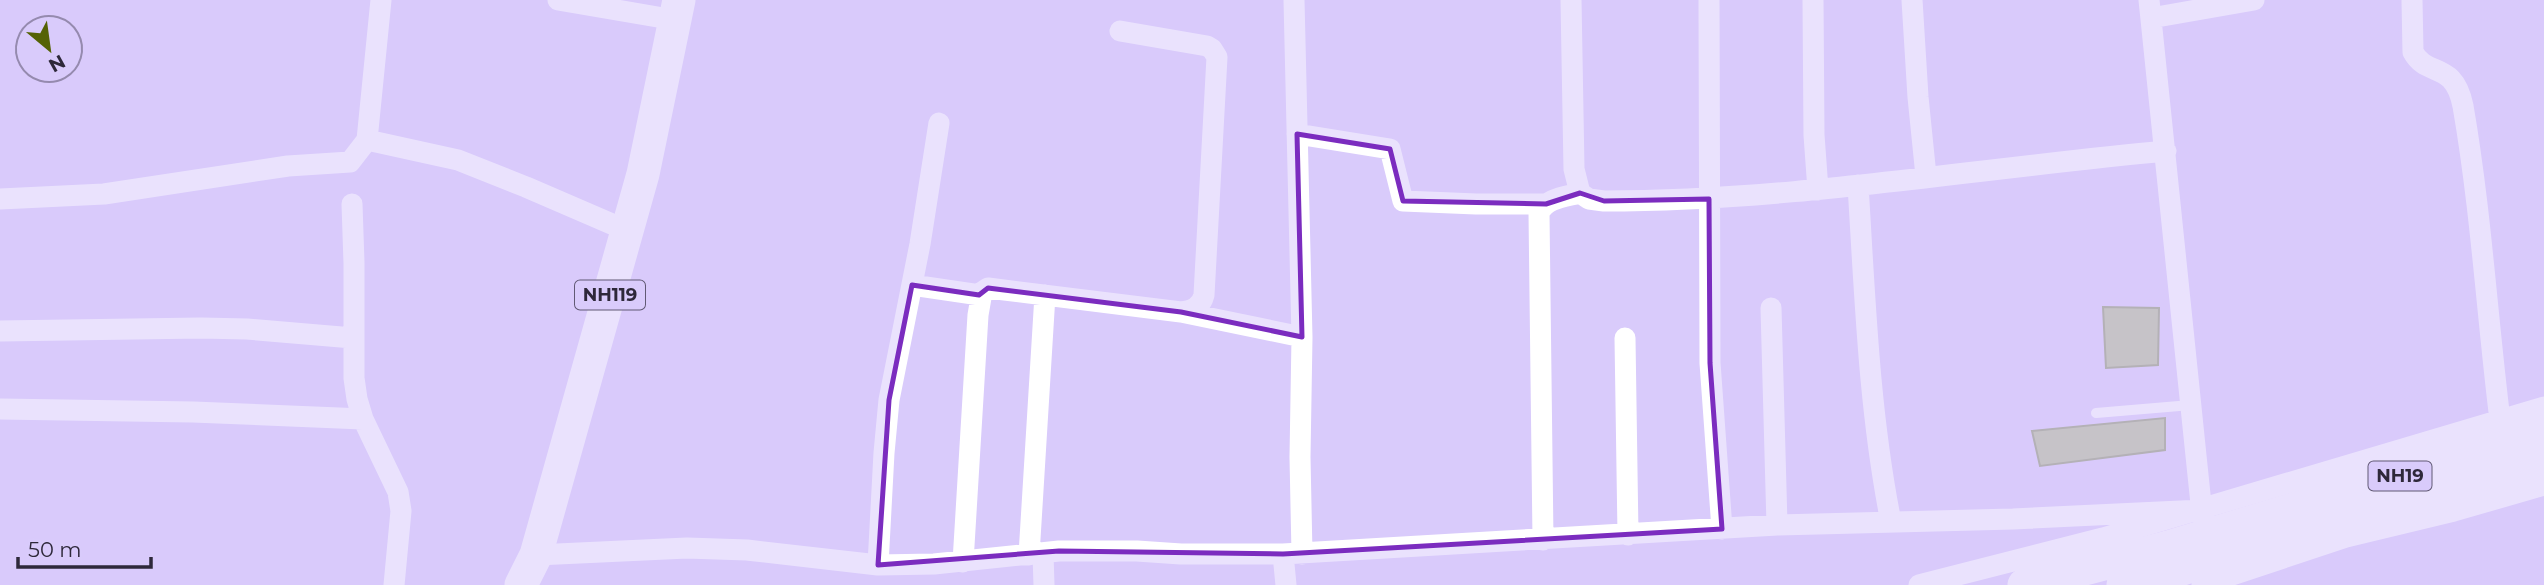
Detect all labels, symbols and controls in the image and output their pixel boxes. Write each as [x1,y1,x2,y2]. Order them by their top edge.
north arrow [14,14,84,84]
text: N [45,50,69,77]
road number: NH119 [575,281,645,310]
road number: NH19 [2368,462,2432,490]
scale bar [18,526,150,570]
text: 50 m [28,537,82,562]

